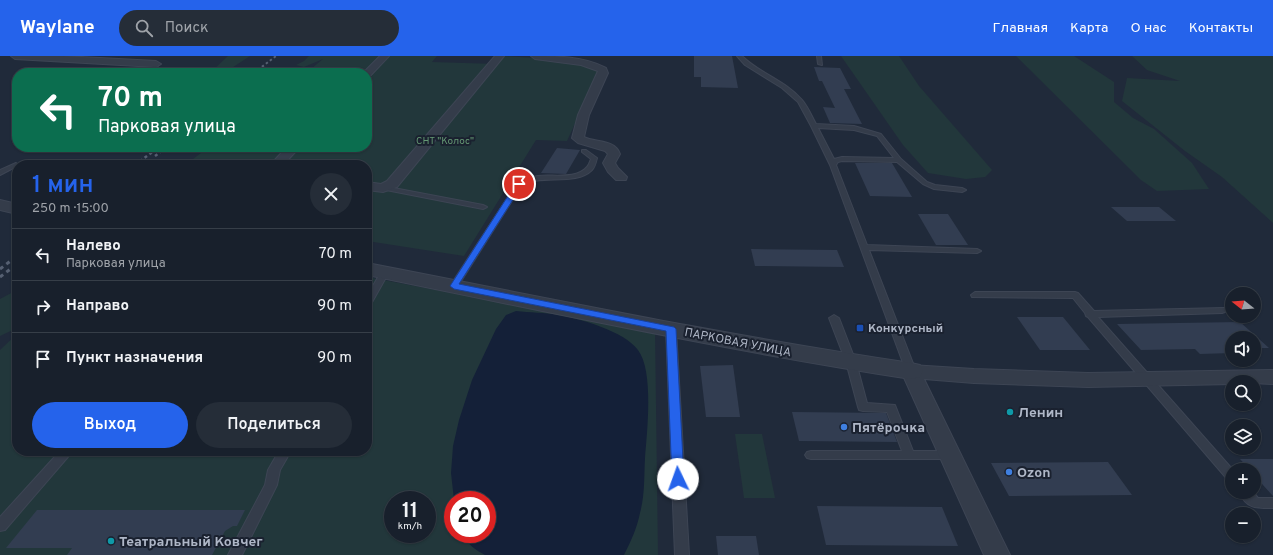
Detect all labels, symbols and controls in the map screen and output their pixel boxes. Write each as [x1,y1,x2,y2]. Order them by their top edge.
search box [119,10,399,46]
text: Waylane [20,16,95,40]
icon: search [133,17,155,39]
text: Поиск [165,19,209,38]
text: Главная [993,20,1048,37]
text: Карта [1070,20,1108,37]
text: О нас [1130,20,1167,37]
text: Контакты [1189,20,1253,37]
text: 70 m [98,81,163,117]
icon: left [32,84,84,136]
text: Парковая улица [98,116,236,139]
park label: СНТ "Колос" [416,135,474,148]
pin [502,167,536,201]
text: 1 мин [32,171,93,201]
button: close [310,173,352,215]
icon: arrive [508,173,530,195]
text: 250 m · 15:00 [32,201,109,217]
text: Налево [66,237,121,256]
icon: left [32,244,54,266]
text: 70 m [319,245,352,264]
text: Парковая улица [66,256,166,272]
north arrow [1225,287,1261,323]
map controls [1225,287,1261,543]
icon: right [32,296,54,318]
text: Направо [66,297,129,316]
text: 90 m [317,297,352,316]
place label: Конкурсный [868,321,943,337]
marker: Конкурсный [855,323,865,333]
street label: ПАРКОВАЯ УЛИЦА [683,325,793,361]
button: sound [1225,331,1261,367]
icon: arrive [32,348,54,370]
text: Пункт назначения [66,349,203,368]
text: 90 m [317,349,352,368]
button: search [1225,375,1261,411]
button: Выход [32,402,188,448]
button: Поделиться [196,402,352,448]
place label: Ленин [1018,405,1063,422]
marker: Ленин [1005,407,1015,417]
button: layers [1225,419,1261,455]
place label: Пятёрочка [852,420,925,437]
marker: Пятёрочка [839,422,849,432]
position arrow [657,458,699,500]
button: + [1225,463,1261,499]
place label: Ozon [1017,465,1050,482]
marker: Ozon [1004,467,1014,477]
speed limit sign: 20 [444,491,496,543]
text: 11 [402,499,418,525]
button: − [1225,507,1261,543]
text: km/h [398,520,422,533]
place label: Театральный Ковчег [119,534,263,551]
marker: Театральный Ковчег [106,536,116,546]

